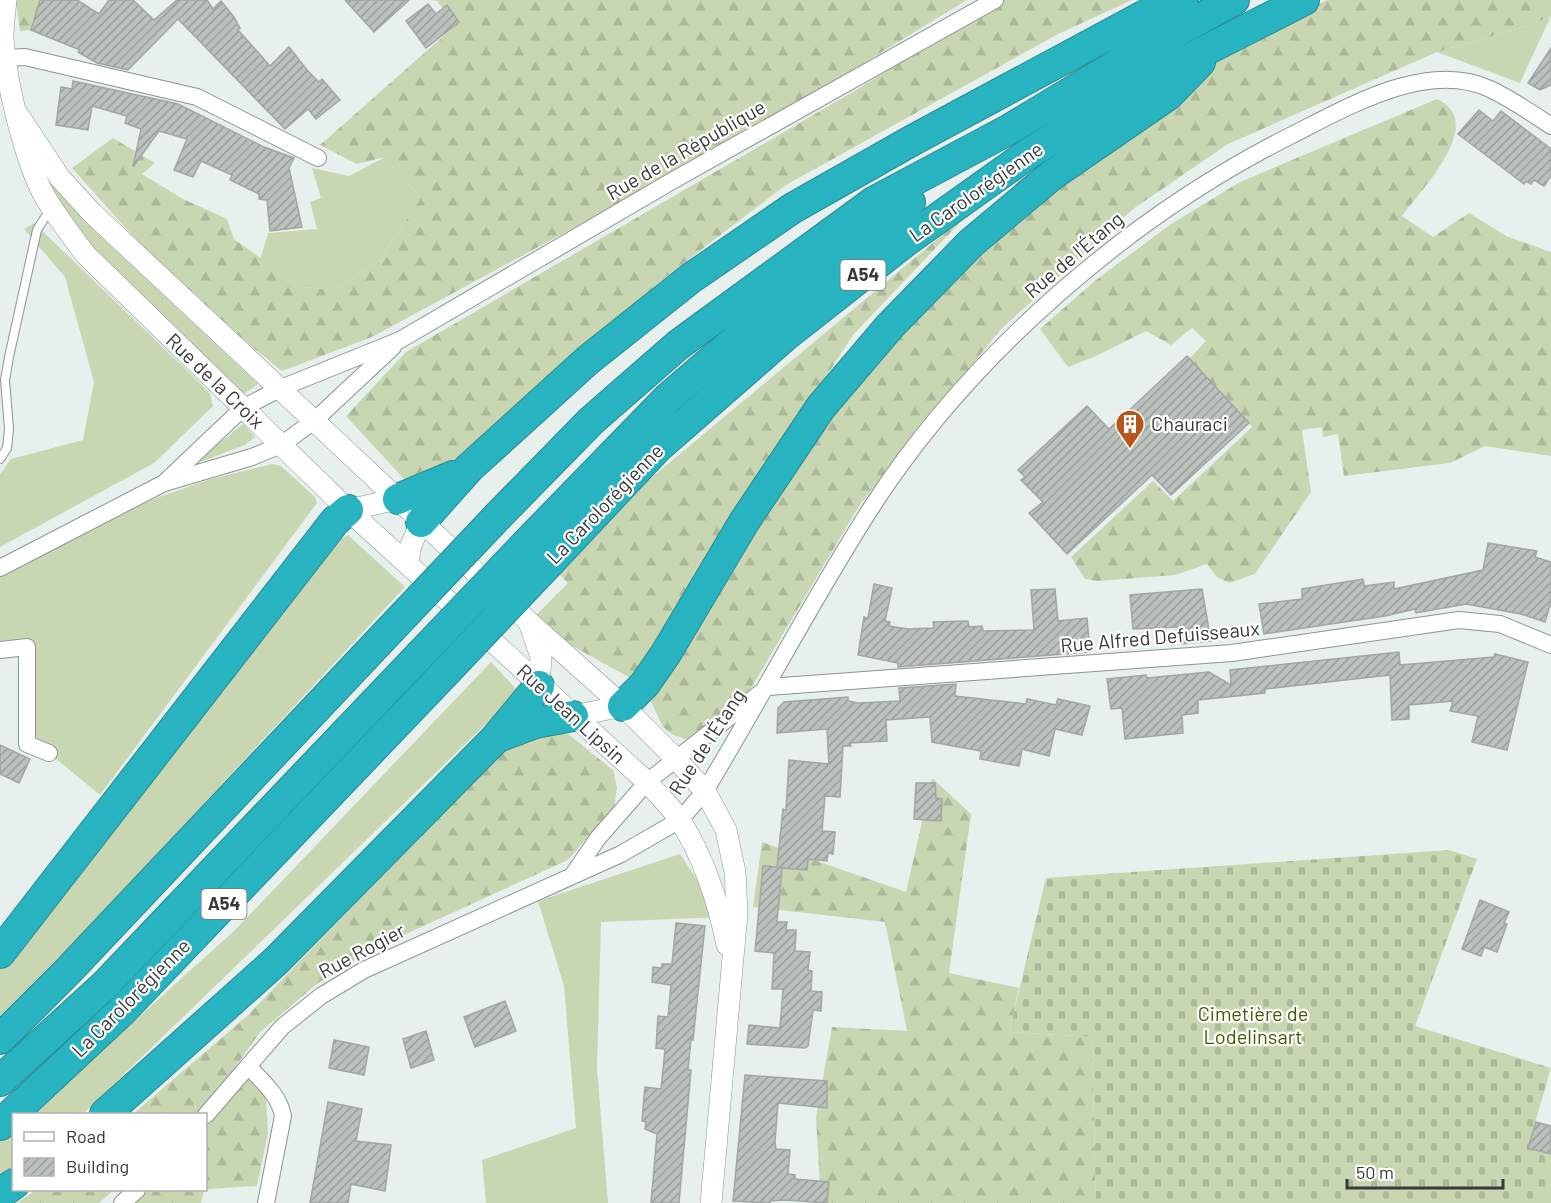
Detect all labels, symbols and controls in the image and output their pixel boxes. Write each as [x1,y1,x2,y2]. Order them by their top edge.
street label: Rue de la République [602,94,769,204]
street label: La Carolorégienne [904,136,1047,246]
street label: Rue de l'Étang [1019,206,1128,302]
road number: A54 [840,260,886,290]
street label: Rue de la Croix [162,328,270,433]
building icon: Chauraci [1114,408,1146,450]
place label: Chauraci [1151,411,1228,435]
street label: La Carolorégienne [541,438,668,568]
street label: Rue Alfred Defuisseaux [1059,615,1261,657]
street label: Rue Jean Lipsin [512,658,631,768]
street label: Rue de l'Étang [663,684,749,799]
road number: A54 [202,889,246,919]
street label: Rue Rogier [314,917,409,983]
street label: La Carolorégienne [66,933,195,1062]
park label: Cimetière de Lodelinsart [1198,1001,1308,1048]
legend [12,1113,207,1191]
text: Road [66,1125,106,1147]
scale bar [1347,1152,1503,1190]
text: Building [66,1155,129,1177]
text: 50 m [1356,1161,1394,1183]

